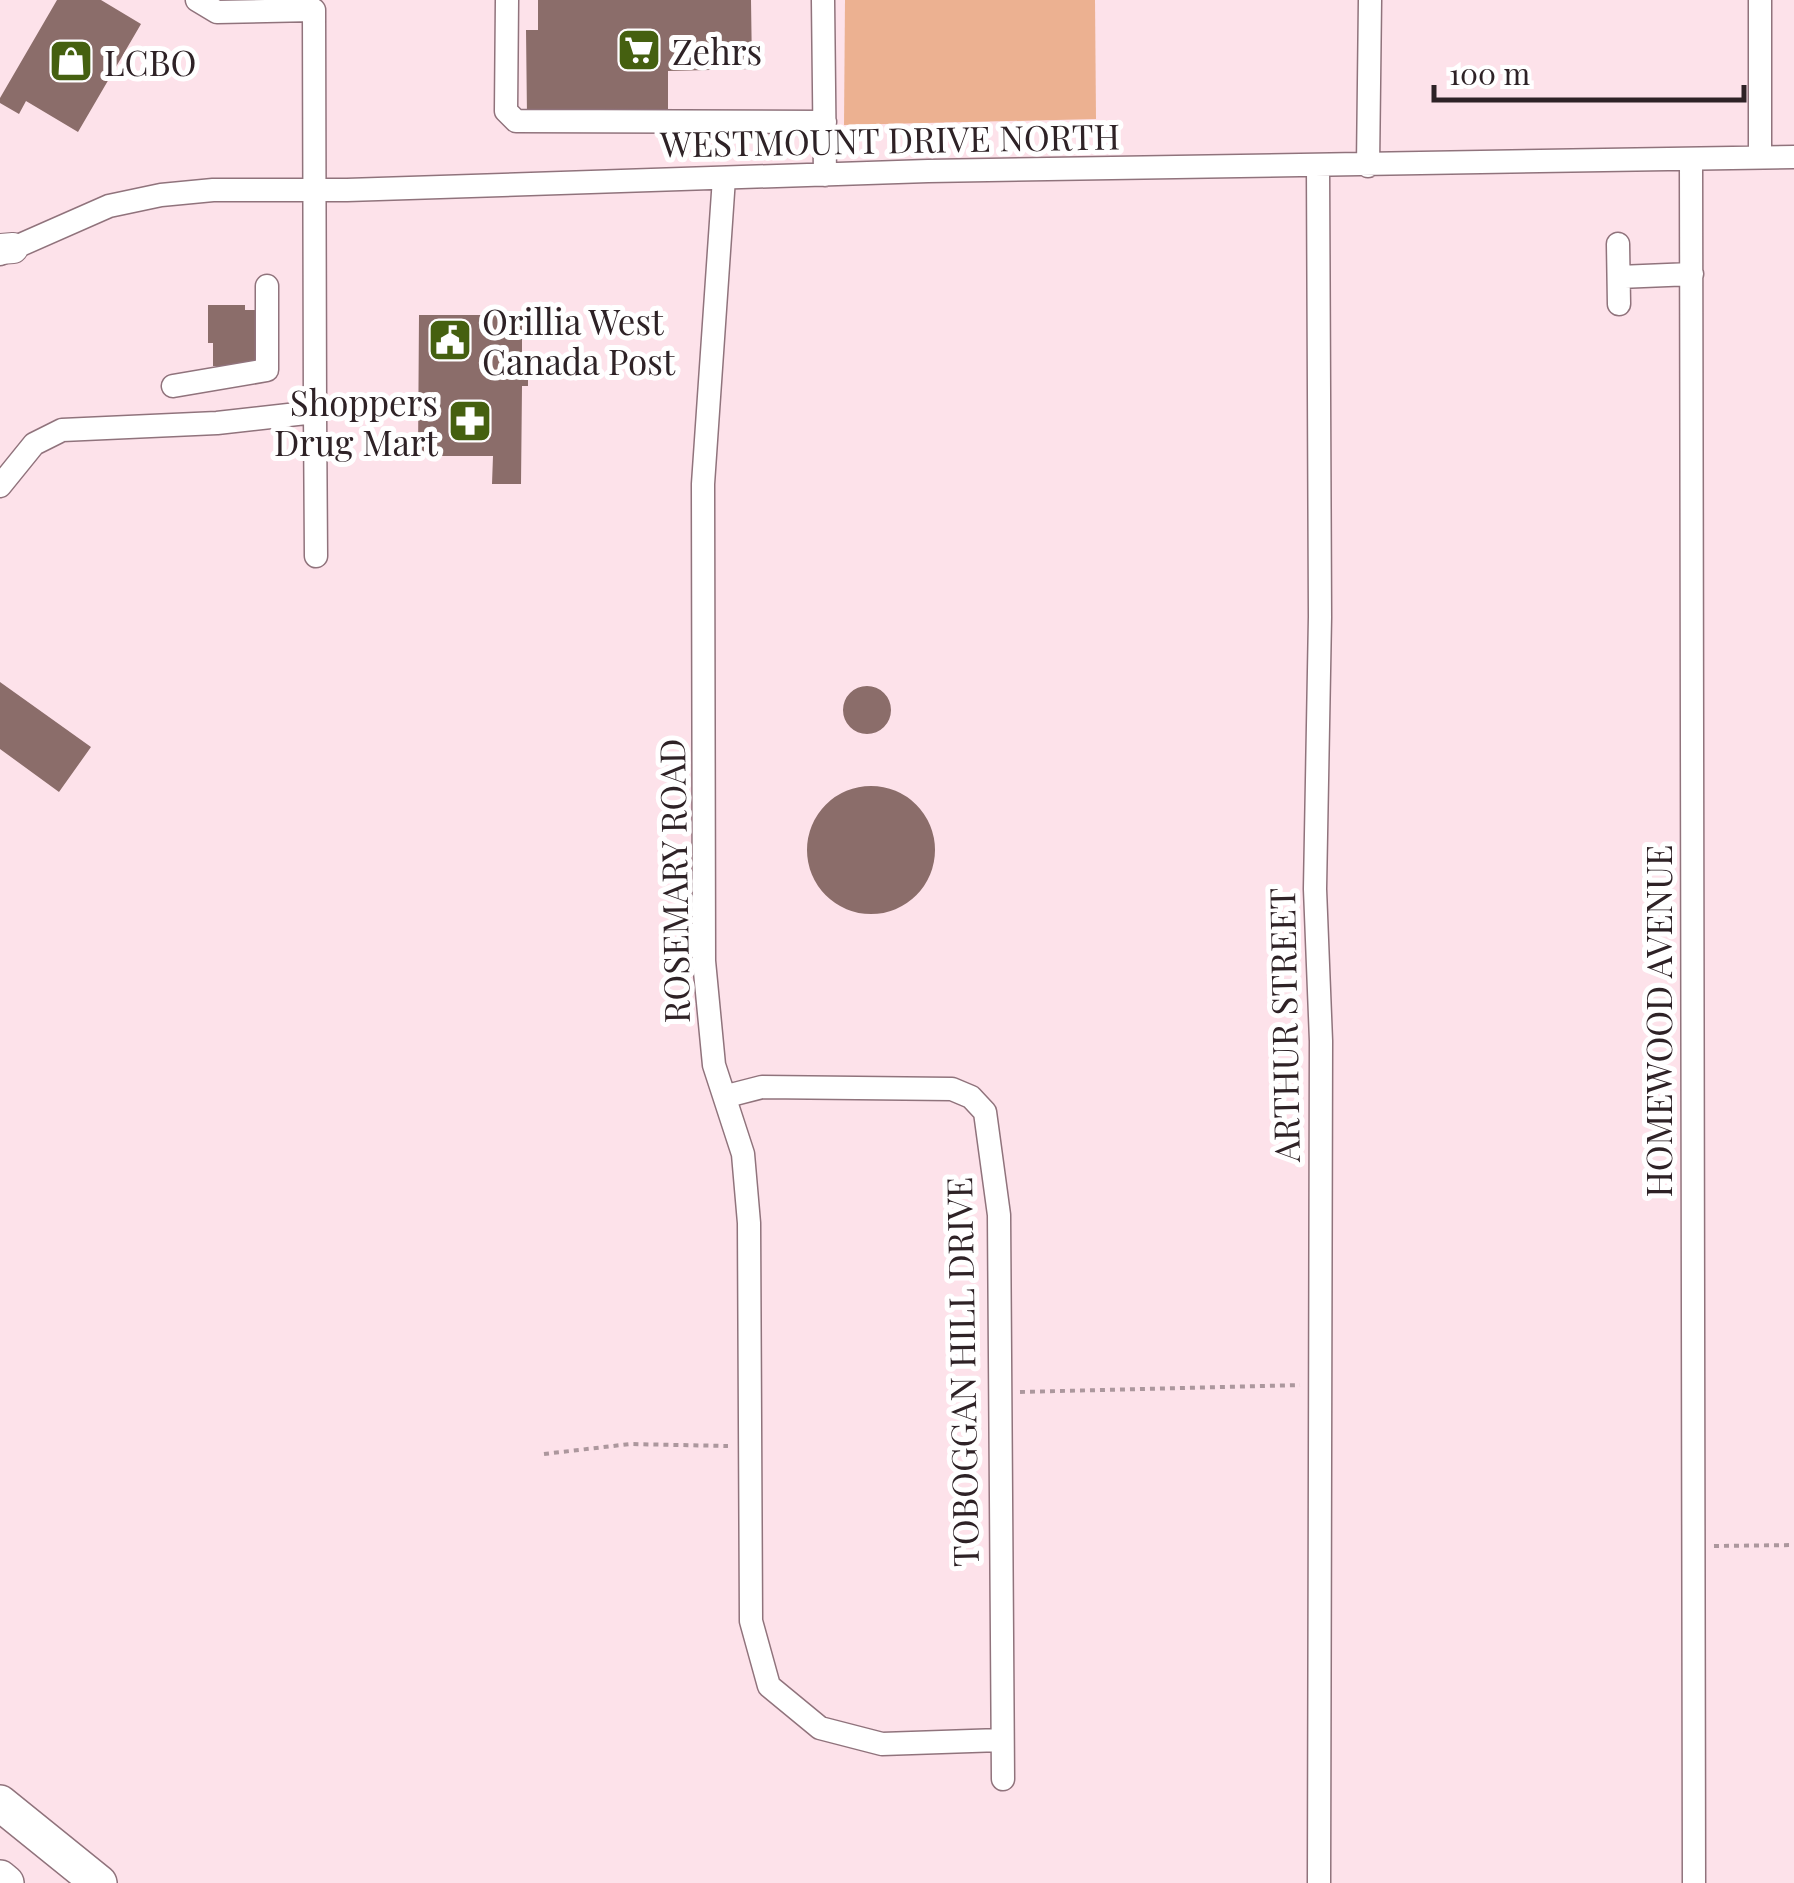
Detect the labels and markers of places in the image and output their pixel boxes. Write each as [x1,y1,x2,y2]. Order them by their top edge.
supermarket icon: Zehrs [616,27,662,73]
place label: Zehrs [672,27,762,74]
shop icon: LCBO [48,38,94,84]
place label: LCBO [104,38,196,85]
place label: Orillia West Canada Post [482,297,676,384]
public building icon: Orillia West Canada Post [427,317,473,363]
place label: Shoppers Drug Mart [274,378,439,465]
pharmacy icon: Shoppers Drug Mart [447,398,493,444]

